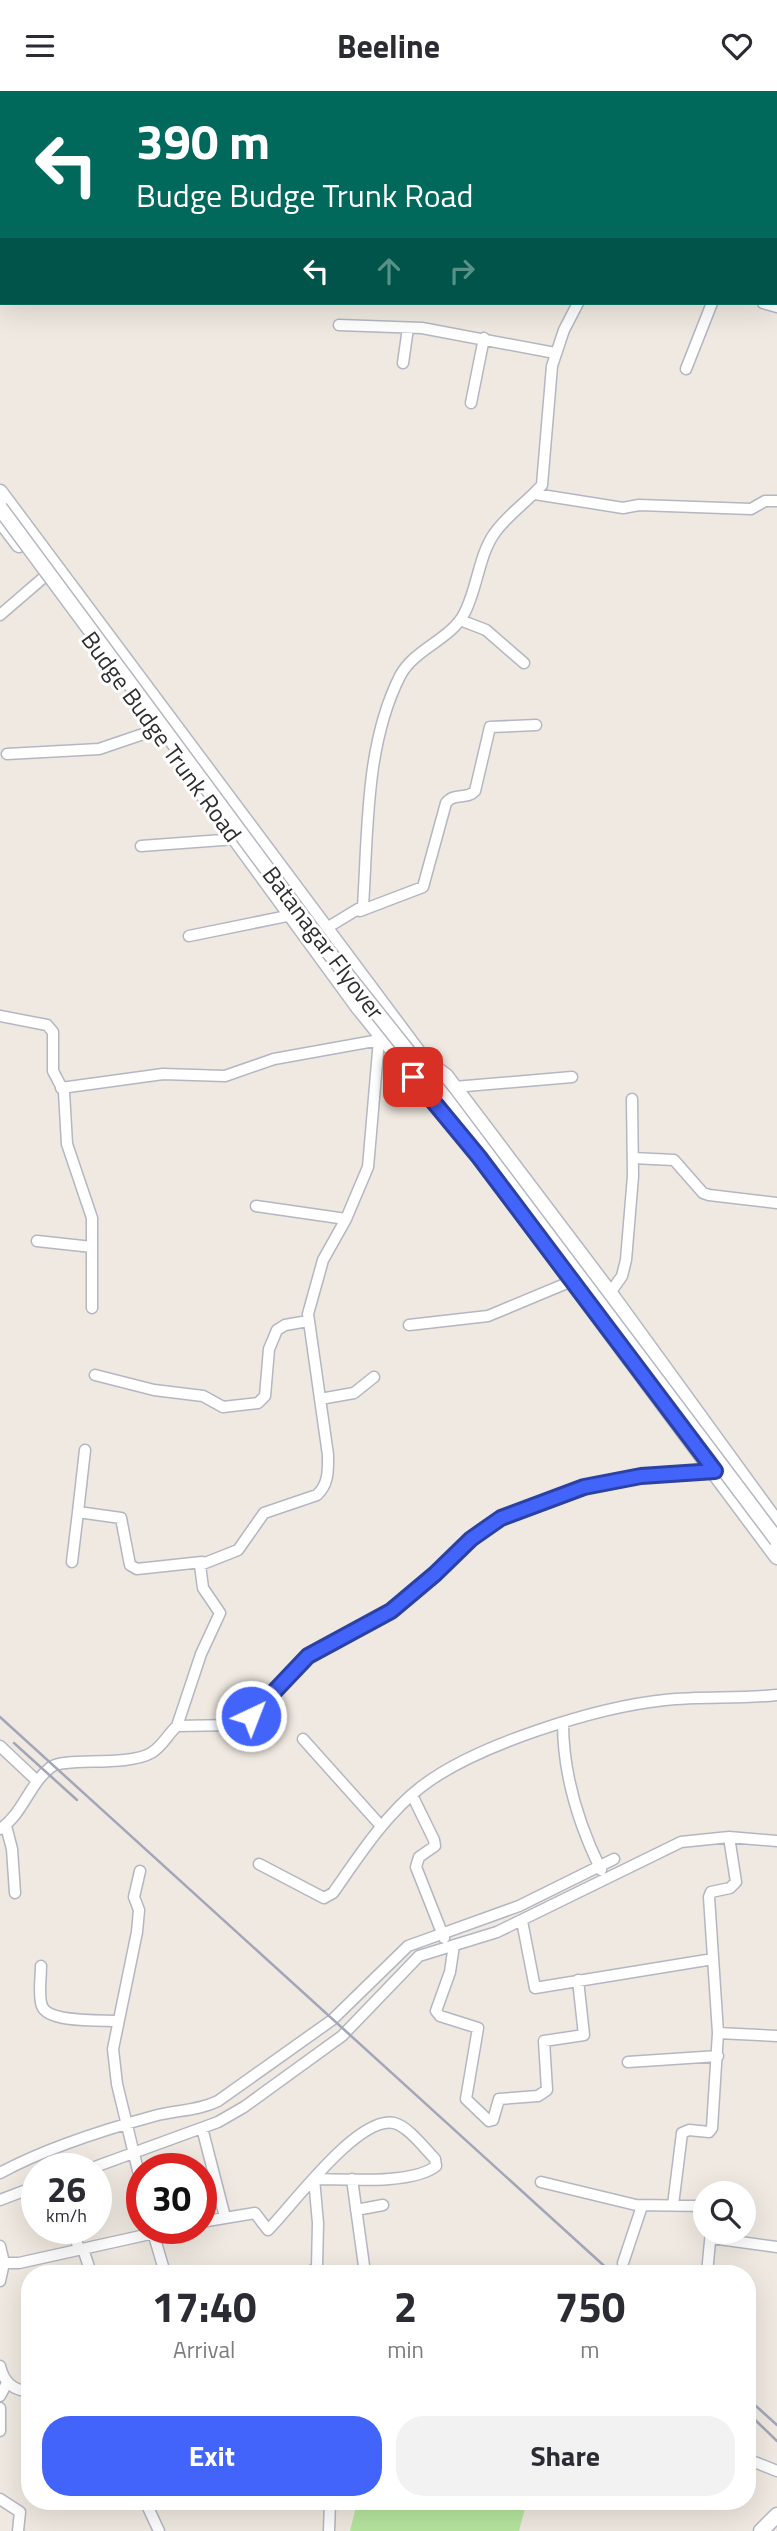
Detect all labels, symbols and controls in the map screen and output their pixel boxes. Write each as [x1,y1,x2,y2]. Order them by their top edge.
text: Beeline [337,22,440,70]
icon: menu [21,27,59,65]
icon: heart [718,27,756,65]
text: 390 m [136,103,270,178]
icon: left [21,119,112,210]
text: Budge Budge Trunk Road [136,171,474,219]
icon: left [297,252,335,290]
icon: ahead [370,252,408,290]
icon: right [443,252,481,290]
street label: Budge Budge Trunk Road [73,623,251,849]
street label: Batanagar Flyover [254,858,394,1027]
pin [383,1047,443,1107]
icon: arrive [394,1058,432,1096]
position arrow [214,1679,288,1753]
speed limit sign: 30 [126,2153,217,2244]
text: 26 [47,2162,86,2216]
map controls [693,2181,756,2244]
button: search [693,2181,756,2244]
text: km/h [46,2202,87,2229]
text: 17:40 [152,2274,257,2338]
text: 2 [394,2274,417,2338]
text: 750 [555,2274,625,2338]
text: Arrival [173,2332,235,2367]
text: min [387,2332,424,2367]
text: m [580,2332,600,2367]
button: Exit [42,2416,382,2496]
button: Share [396,2416,735,2496]

